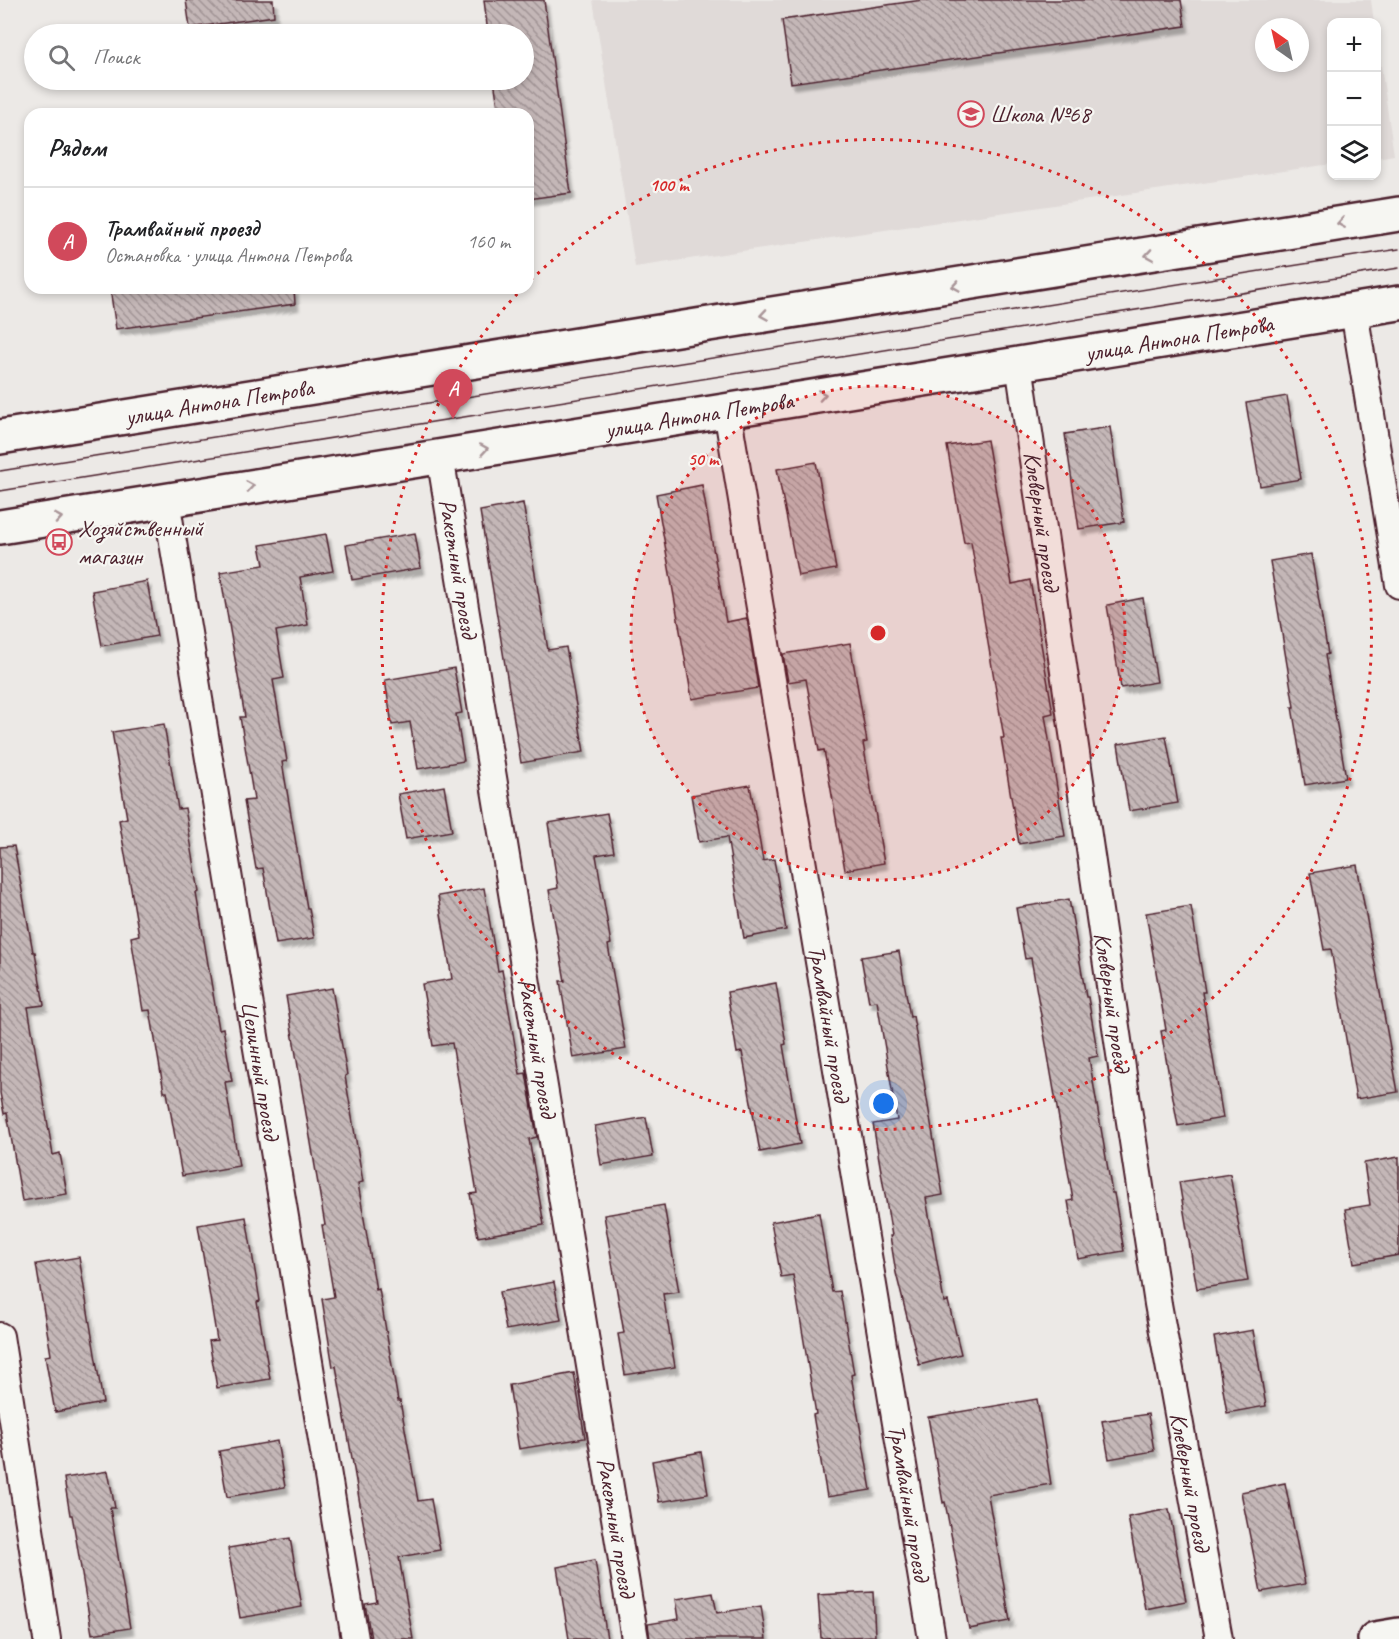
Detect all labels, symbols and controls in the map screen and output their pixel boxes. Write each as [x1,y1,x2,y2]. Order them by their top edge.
north arrow [1255,18,1309,72]
map controls [1327,18,1381,180]
button: + [1327,18,1381,72]
search box [24,24,534,90]
icon: search [45,41,78,74]
text: Поиск [93,43,139,71]
button: − [1327,72,1381,126]
school or university icon: Школа №68 [956,99,986,129]
place label: Школа №68 [990,99,1092,129]
button: layers [1327,126,1381,180]
text: Рядом [48,131,106,164]
text: 100 m [650,174,690,196]
text: Трамвайный проезд [105,215,259,243]
one-way arrow [1337,217,1346,229]
text: A [62,229,73,254]
text: 160 m [467,229,510,254]
text: Остановка · улица Антона Петрова [105,243,352,268]
one-way arrow [1144,248,1153,260]
one-way arrow [952,279,961,291]
street label: улица Антона Петрова [1081,308,1277,368]
one-way arrow [759,309,768,321]
pin: A [434,370,472,419]
street label: улица Антона Петрова [121,372,317,432]
street label: улица Антона Петрова [601,385,797,445]
one-way arrow [817,389,827,402]
one-way arrow [480,443,489,455]
text: 50 m [688,448,720,470]
street label: Клеверный проезд [1017,450,1067,595]
one-way arrow [245,480,255,493]
street label: Ракетный проезд [432,497,485,643]
one-way arrow [53,512,62,524]
place label: Хозяйственный магазин [78,513,205,571]
bus stop icon: Хозяйственный магазин [44,527,74,557]
centre of rings [868,623,888,643]
street label: Клеверный проезд [1087,931,1138,1076]
street label: Трамвайный проезд [802,943,858,1106]
street label: Ракетный проезд [511,976,564,1122]
street label: Целинный проезд [234,998,287,1144]
your location [869,1089,898,1118]
street label: Клеверный проезд [1163,1410,1218,1556]
street label: Трамвайный проезд [882,1423,938,1586]
street label: Ракетный проезд [590,1456,643,1602]

